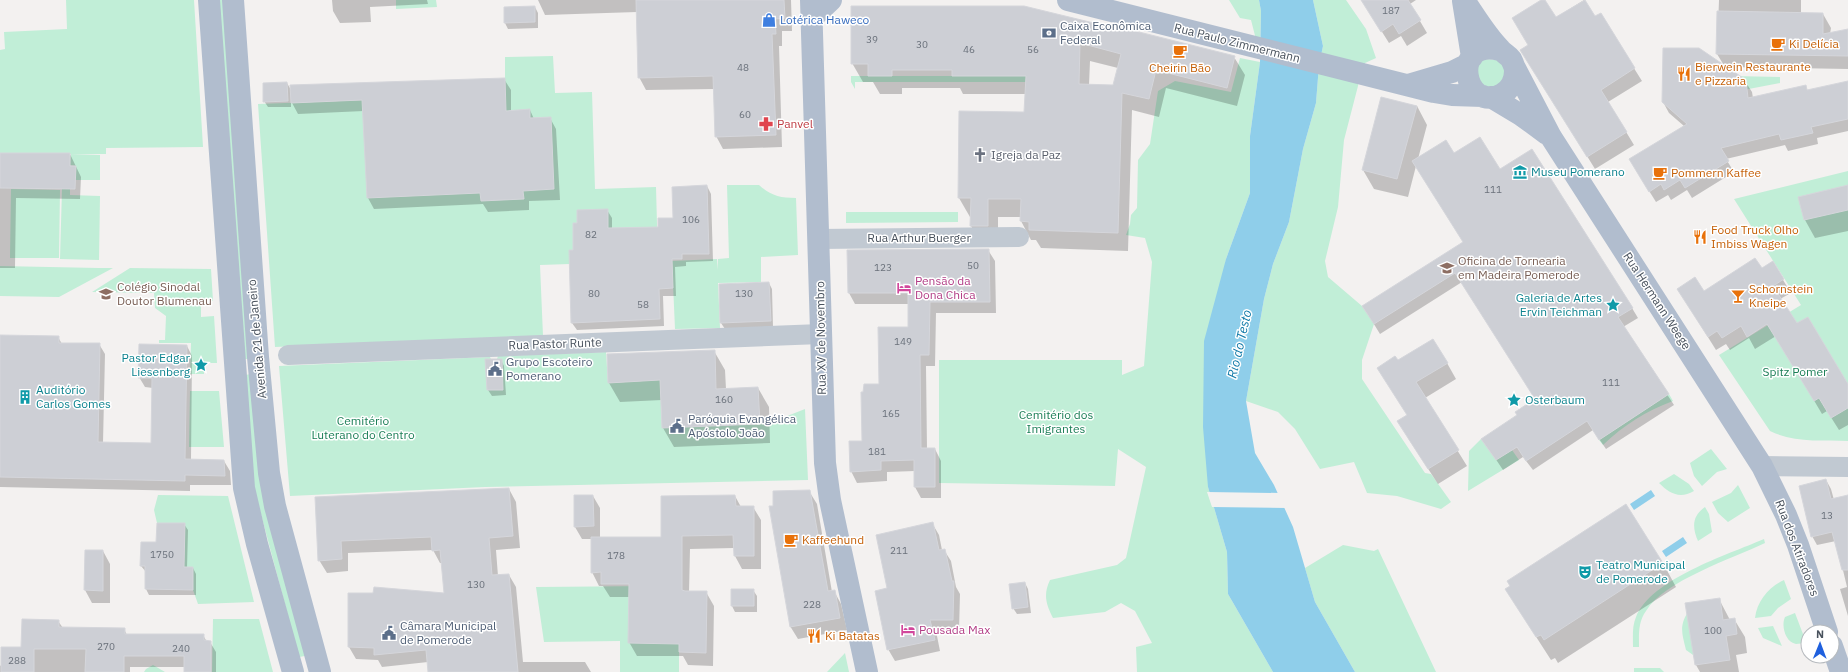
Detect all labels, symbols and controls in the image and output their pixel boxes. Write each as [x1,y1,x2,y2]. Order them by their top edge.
house number: 187 [1382,4,1400,17]
shop icon: Lotérica Haweco [761,12,777,28]
place label: Lotérica Haweco [780,12,870,27]
place label: Caixa Econômica Federal [1060,18,1152,47]
street label: Rua Paulo Zimmermann [1173,20,1302,65]
bank icon: Caixa Econômica Federal [1041,25,1057,41]
house number: 39 [866,33,878,46]
cafe icon: Ki Delícia [1770,36,1786,52]
place label: Ki Delícia [1789,36,1839,51]
house number: 30 [916,38,928,51]
house number: 46 [963,43,975,56]
house number: 56 [1027,43,1039,56]
cafe icon: Cheirin Bão [1172,43,1188,59]
place label: Bierwein Restaurante e Pizzaria [1695,59,1811,88]
place label: Cheirin Bão [1149,60,1211,75]
house number: 48 [737,61,749,74]
restaurant icon: Bierwein Restaurante e Pizzaria [1676,66,1692,82]
house number: 60 [739,108,751,121]
pharmacy icon: Panvel [758,116,774,132]
place label: Panvel [777,116,813,131]
church icon: Igreja da Paz [972,147,988,163]
place label: Igreja da Paz [991,147,1061,162]
museum icon: Museu Pomerano [1512,164,1528,180]
place label: Museu Pomerano [1531,164,1625,179]
cafe icon: Pommern Kaffee [1652,165,1668,181]
place label: Pommern Kaffee [1671,165,1761,180]
house number: 111 [1484,183,1502,196]
house number: 106 [682,213,700,226]
place label: Food Truck Olho Imbiss Wagen [1711,222,1799,251]
house number: 82 [585,228,597,241]
restaurant icon: Food Truck Olho Imbiss Wagen [1692,229,1708,245]
street label: Rua Arthur Buerger [867,230,971,245]
street label: Rua Hermann Weege [1620,249,1695,353]
place label: Oficina de Tornearia em Madeira Pomerode [1458,253,1580,282]
house number: 50 [967,259,979,272]
school or university icon: Oficina de Tornearia em Madeira Pomerode [1439,260,1455,276]
house number: 123 [874,261,892,274]
place label: Pensão da Dona Chica [915,273,976,302]
place label: Colégio Sinodal Doutor Blumenau [117,279,212,308]
street label: Avenida 21 de Janeiro [244,279,269,399]
hotel icon: Pensão da Dona Chica [896,280,912,296]
street label: Rua XV de Novembro [812,281,829,395]
place label: Schornstein Kneipe [1749,281,1813,310]
school or university icon: Colégio Sinodal Doutor Blumenau [98,286,114,302]
house number: 80 [588,287,600,300]
house number: 130 [735,287,753,300]
bar icon: Schornstein Kneipe [1730,288,1746,304]
place label: Galeria de Artes Ervin Teichman [1516,290,1602,319]
place icon: Galeria de Artes Ervin Teichman [1605,297,1621,313]
house number: 58 [637,298,649,311]
water label: Rio do Testo [1223,308,1256,380]
street label: Rua Pastor Runte [508,334,602,353]
house number: 149 [894,335,912,348]
place label: Pastor Edgar Liesenberg [122,350,191,379]
place label: Grupo Escoteiro Pomerano [506,354,593,383]
place icon: Pastor Edgar Liesenberg [193,357,209,373]
public building icon: Grupo Escoteiro Pomerano [487,361,503,377]
park label: Spitz Pomer [1763,364,1828,379]
house number: 111 [1602,376,1620,389]
place label: Auditório Carlos Gomes [36,382,111,411]
building icon: Auditório Carlos Gomes [17,389,33,405]
place icon: Osterbaum [1506,392,1522,408]
place label: Osterbaum [1525,392,1585,407]
house number: 160 [715,393,733,406]
house number: 165 [882,407,900,420]
park label: Cemitério dos Imigrantes [1019,407,1094,436]
place label: Paróquia Evangélica Apóstolo João [688,411,797,440]
park label: Cemitério Luterano do Centro [311,413,415,442]
public building icon: Paróquia Evangélica Apóstolo João [669,418,685,434]
house number: 181 [868,445,886,458]
street label: Rua dos Atiradores [1772,497,1823,598]
house number: 13 [1821,509,1833,522]
cafe icon: Kaffeehund [783,532,799,548]
place label: Kaffeehund [802,532,864,547]
house number: 211 [890,544,908,557]
house number: 1750 [150,548,174,561]
house number: 178 [607,549,625,562]
place label: Teatro Municipal de Pomerode [1596,557,1685,586]
theatre icon: Teatro Municipal de Pomerode [1577,564,1593,580]
house number: 130 [467,578,485,591]
house number: 228 [803,598,821,611]
place label: Câmara Municipal de Pomerode [400,618,496,647]
hotel icon: Pousada Max [900,622,916,638]
place label: Pousada Max [919,622,990,637]
house number: 100 [1704,624,1722,637]
north arrow [1800,624,1840,664]
public building icon: Câmara Municipal de Pomerode [381,625,397,641]
text: N [1816,627,1824,641]
restaurant icon: Ki Batatas [806,628,822,644]
place label: Ki Batatas [825,628,880,643]
house number: 270 [97,640,115,653]
house number: 240 [172,642,190,655]
house number: 288 [8,654,26,667]

